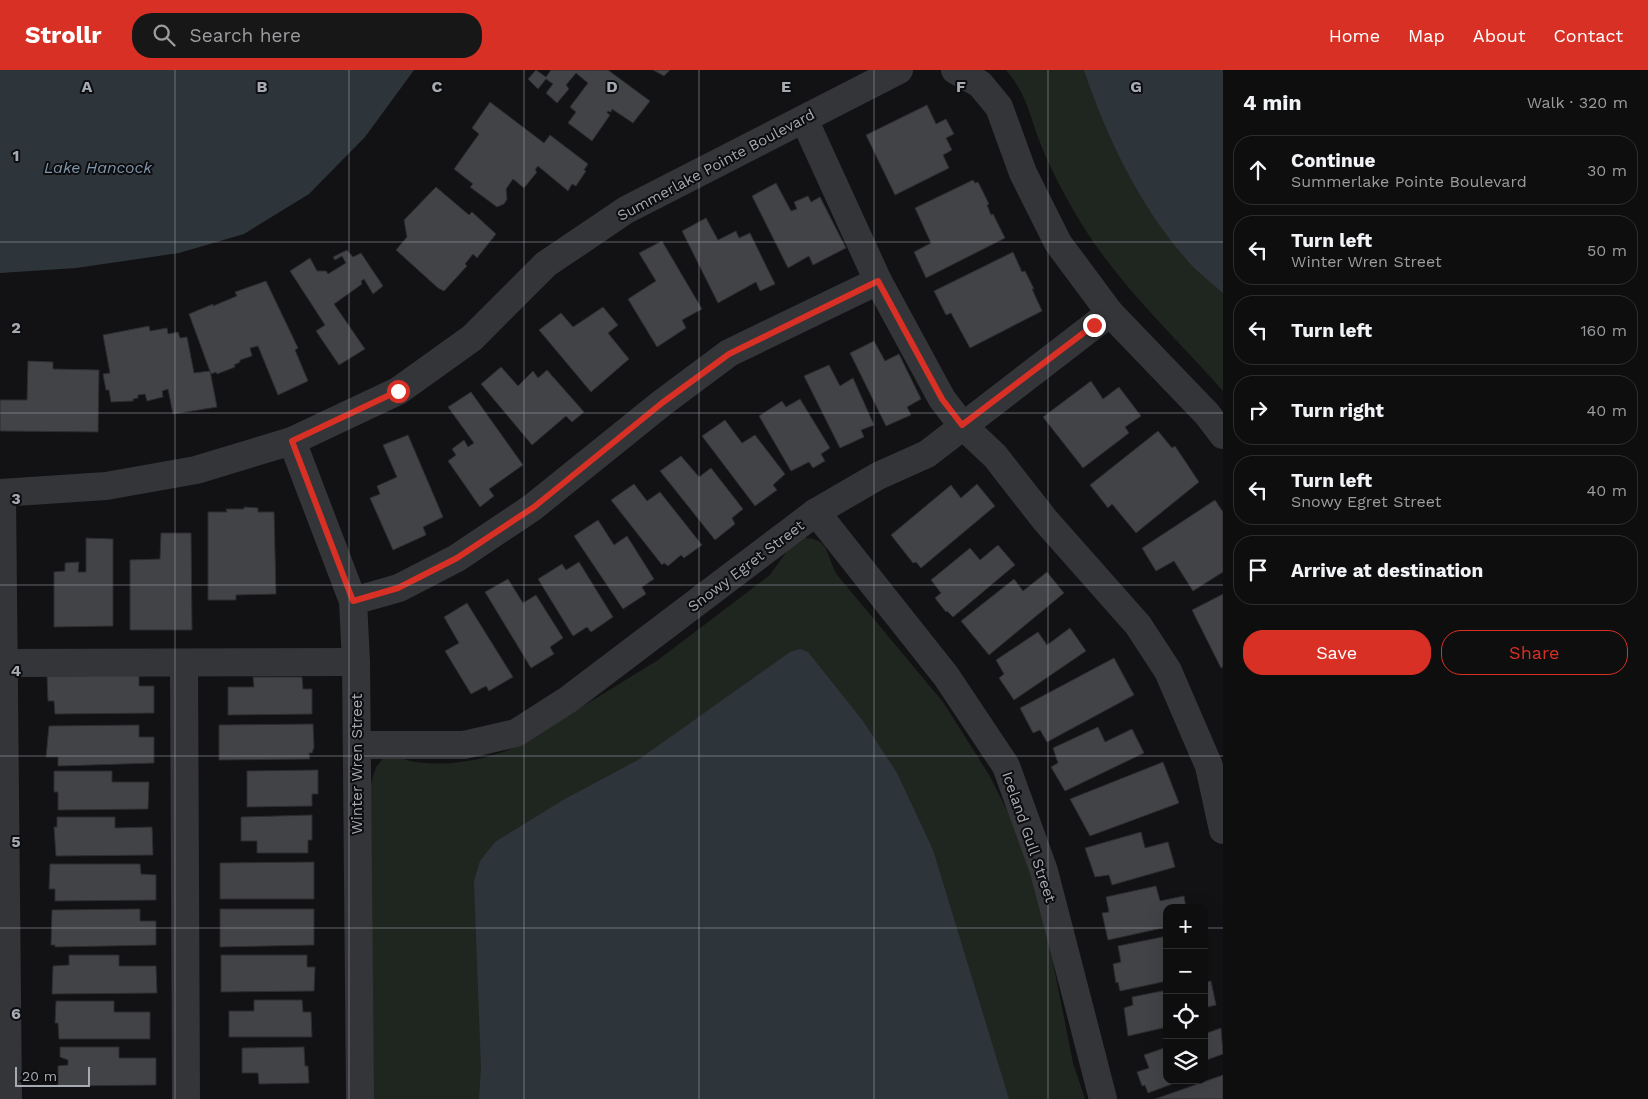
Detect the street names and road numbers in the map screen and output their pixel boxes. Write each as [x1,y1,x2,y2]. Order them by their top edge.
street label: Summerlake Pointe Boulevard [614,105,818,225]
street label: Snowy Egret Street [684,516,808,616]
street label: Winter Wren Street [348,693,366,835]
street label: Iceland Gull Street [998,769,1060,906]

